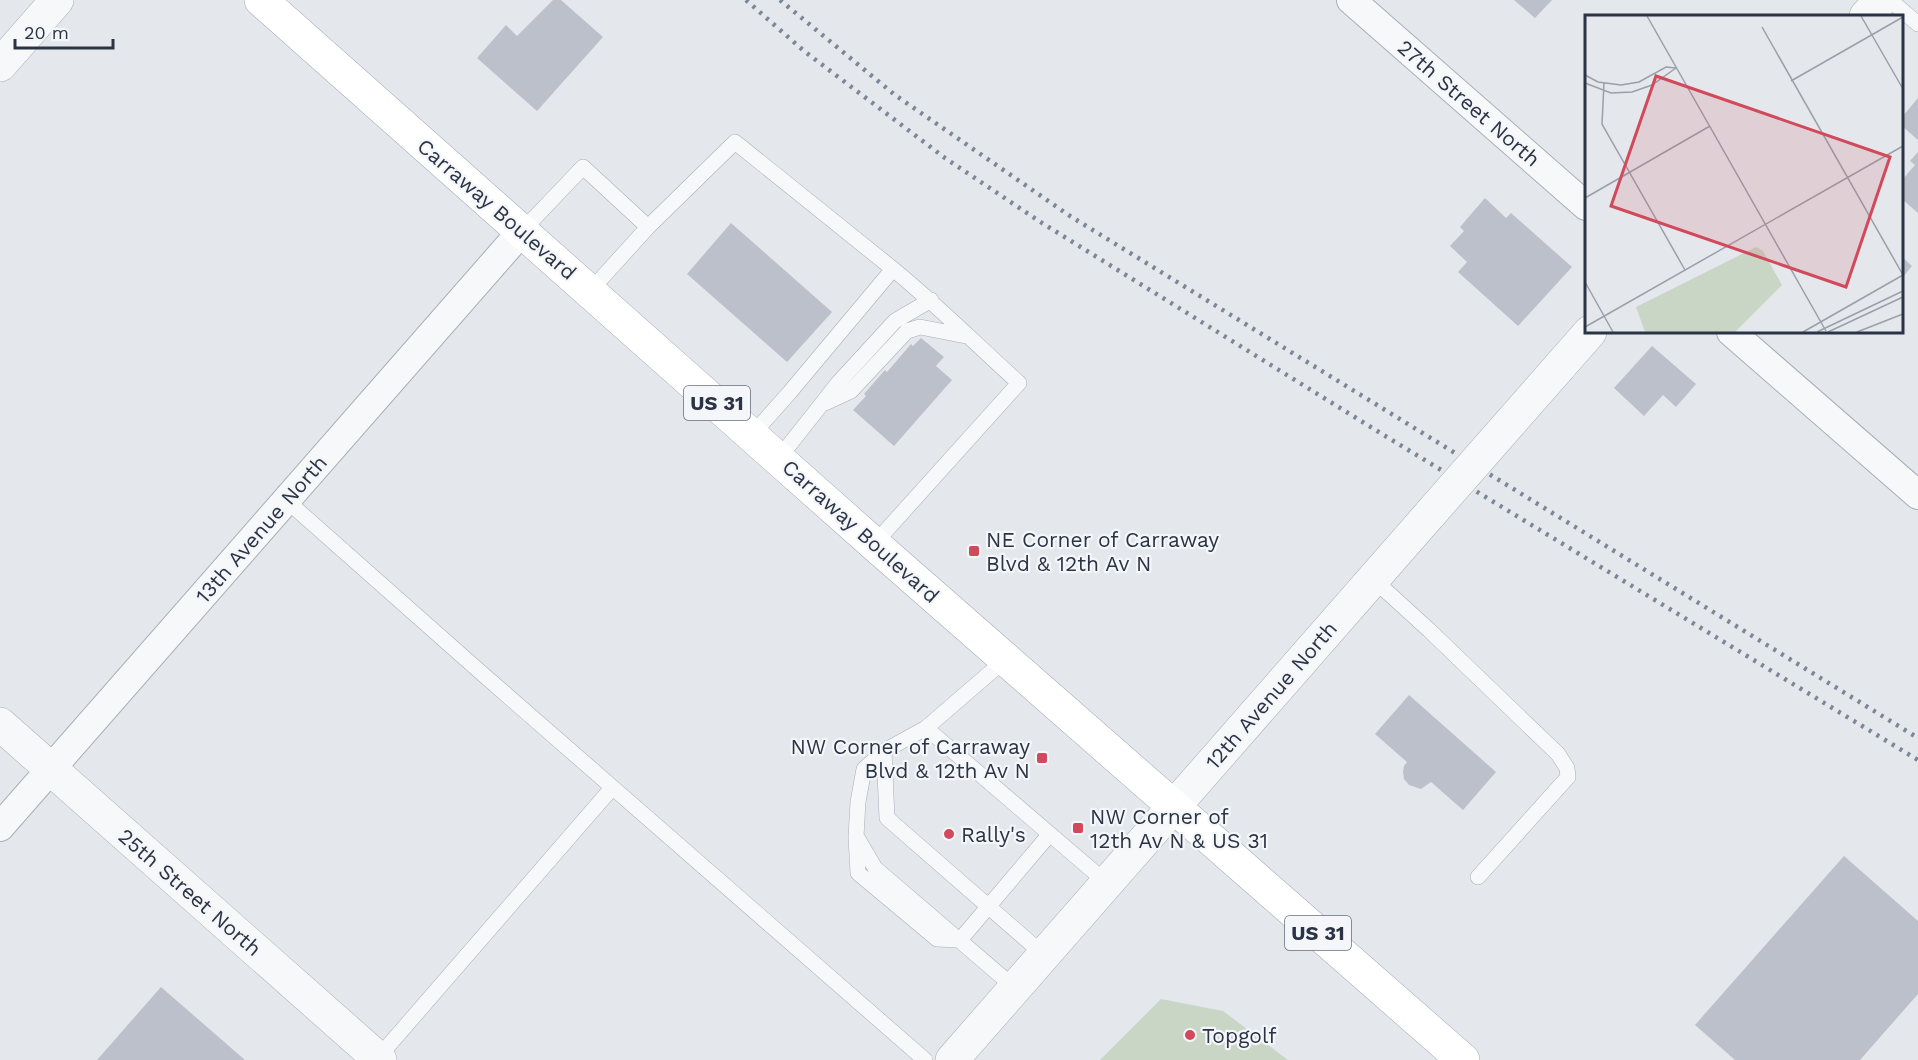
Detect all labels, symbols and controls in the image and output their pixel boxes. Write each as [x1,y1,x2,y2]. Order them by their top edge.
scale bar [15,12,112,50]
inset map [1585,15,1903,333]
text: 20 m [24,22,69,43]
street label: 27th Street North [1393,34,1545,172]
street label: Carraway Boulevard [412,133,582,285]
road number: US 31 [684,386,750,420]
street label: 13th Avenue North [190,450,332,608]
street label: Carraway Boulevard [777,454,945,608]
place label: NE Corner of Carraway Blvd & 12th Av N [986,527,1219,576]
marker: NE Corner of Carraway Blvd & 12th Av N [967,544,981,558]
street label: 12th Avenue North [1200,616,1342,774]
place label: NW Corner of Carraway Blvd & 12th Av N [791,734,1030,783]
marker: NW Corner of Carraway Blvd & 12th Av N [1035,751,1049,765]
place label: NW Corner of 12th Av N & US 31 [1090,804,1268,853]
marker: NW Corner of 12th Av N & US 31 [1071,821,1085,835]
place label: Rally's [961,822,1026,847]
street label: 25th Street North [113,823,267,961]
marker: Rally's [942,827,956,841]
road number: US 31 [1285,916,1351,950]
place label: Topgolf [1202,1023,1277,1048]
marker: Topgolf [1183,1028,1197,1042]

